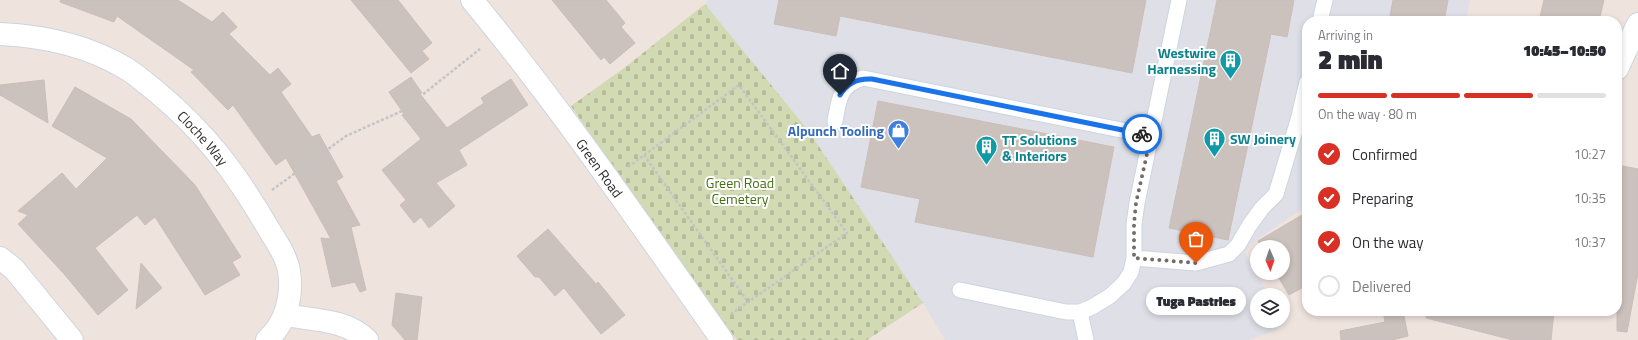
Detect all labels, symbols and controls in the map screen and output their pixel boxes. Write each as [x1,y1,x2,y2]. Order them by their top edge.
text: Arriving in [1318,25,1373,45]
text: 10:45–10:50 [1523,39,1606,62]
text: 2 min [1318,40,1383,79]
place label: Westwire Harnessing [1147,42,1217,79]
building icon: Westwire Harnessing [1218,47,1244,80]
pin [823,54,857,95]
icon: home [829,60,851,82]
text: On the way · 80 m [1318,104,1417,124]
street label: Cloche Way [173,105,234,170]
courier [1122,114,1162,154]
shop icon: Alpunch Tooling [886,117,912,150]
place label: Alpunch Tooling [788,120,885,141]
icon: bike [1131,123,1153,145]
building icon: SW Joinery [1201,125,1227,158]
place label: SW Joinery [1230,128,1296,149]
place label: TT Solutions & Interiors [1002,129,1077,166]
street label: Green Road [572,134,629,201]
building icon: TT Solutions & Interiors [973,134,999,167]
icon: check [1318,143,1340,165]
text: Confirmed [1352,143,1417,166]
text: 10:27 [1574,144,1606,164]
park label: Green Road Cemetery [706,172,774,209]
icon: check [1318,187,1340,209]
text: Preparing [1352,187,1413,210]
text: 10:35 [1574,188,1606,208]
pin [1179,222,1213,263]
icon: bag [1185,228,1207,250]
icon: check [1318,231,1340,253]
text: On the way [1352,231,1424,254]
text: 10:37 [1574,232,1606,252]
north arrow [1250,240,1290,280]
map controls [1250,240,1290,328]
text: Delivered [1352,275,1411,298]
callout: Tuga Pastries [1146,287,1246,315]
button: layers [1250,288,1290,328]
text: Tuga Pastries [1156,291,1236,311]

